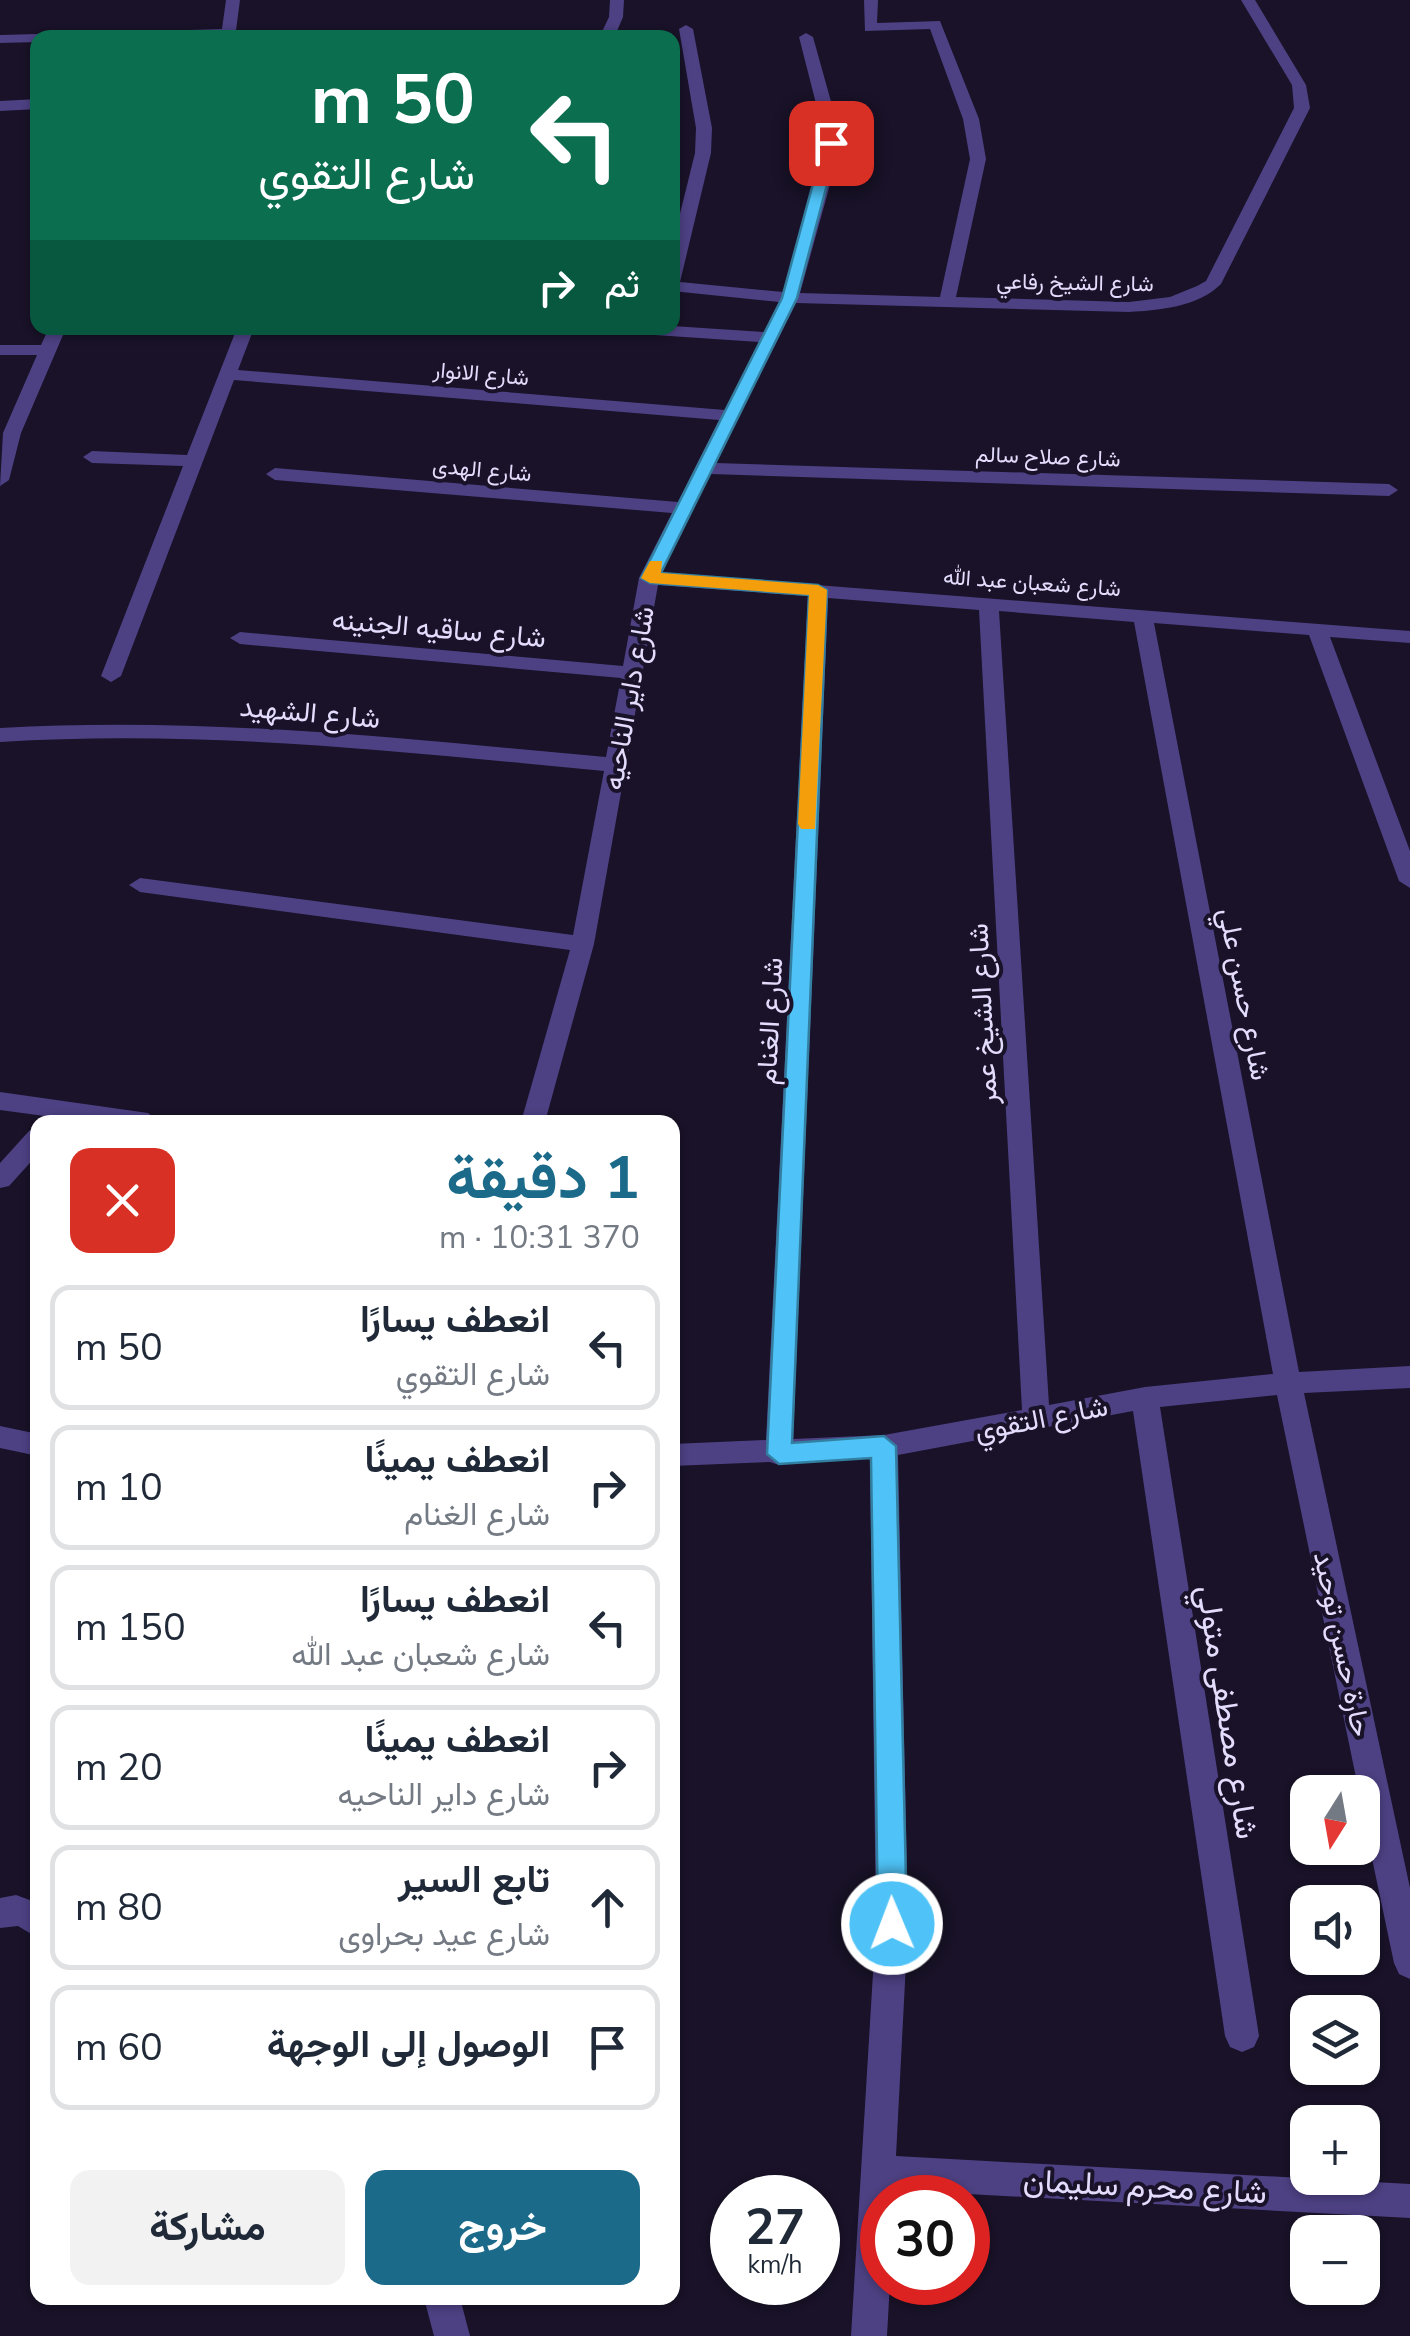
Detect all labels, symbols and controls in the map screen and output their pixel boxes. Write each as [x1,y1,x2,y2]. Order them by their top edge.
text: 50 m [311,52,475,148]
icon: left [510,70,640,200]
pin [789,101,874,186]
icon: arrive [804,116,859,171]
text: شارع التقوي [258,144,475,205]
text: ثم [604,259,640,310]
icon: right [529,260,584,315]
street label: شارع الشيخ رفاعي [996,267,1154,302]
street label: شارع الانوار [431,355,530,393]
street label: شارع صلاح سالم [975,439,1121,475]
street label: شارع الهدى [431,451,533,489]
street label: شارع شعبان عبد الله [942,562,1122,604]
street label: شارع ساقيه الجنينه [330,601,548,657]
street label: شارع داير الناحيه [594,603,664,793]
street label: شارع الشهيد [238,688,382,738]
street label: شارع حسن علي [1206,905,1279,1084]
street label: شارع الشيخ عمر [959,922,1007,1106]
street label: شارع الغنام [748,956,792,1086]
text: 1 دقيقة [446,1137,640,1219]
button: close [70,1148,175,1253]
text: 370 m · 10:31 [439,1216,640,1259]
text: انعطف يسارًا [360,1294,550,1345]
icon: left [580,1320,635,1375]
text: 50 m [75,1322,163,1373]
text: شارع التقوي [396,1353,550,1396]
street label: شارع التقوي [971,1387,1112,1453]
text: انعطف يمينًا [365,1434,550,1485]
icon: right [580,1460,635,1515]
text: 10 m [75,1462,163,1513]
text: شارع الغنام [404,1493,550,1536]
street label: حارة حسن توحيد [1304,1548,1380,1740]
text: انعطف يسارًا [360,1574,550,1625]
street label: شارع مصطفى متولي [1182,1582,1269,1843]
icon: left [580,1600,635,1655]
text: 150 m [75,1602,186,1653]
text: شارع شعبان عبد الله [291,1633,550,1676]
text: انعطف يمينًا [365,1714,550,1765]
icon: right [580,1740,635,1795]
text: 20 m [75,1742,163,1793]
text: شارع داير الناحيه [338,1773,550,1816]
north arrow [1290,1775,1380,1865]
map controls [1290,1775,1380,2305]
text: تابع السير [398,1854,550,1905]
position arrow [840,1872,944,1976]
icon: ahead [580,1880,635,1935]
text: 80 m [75,1882,163,1933]
button: sound [1290,1885,1380,1975]
text: شارع عيد بحراوى [338,1913,550,1956]
button: layers [1290,1995,1380,2085]
text: الوصول إلى الوجهة [267,2019,550,2070]
icon: arrive [580,2020,635,2075]
text: 60 m [75,2022,163,2073]
button: + [1290,2105,1380,2195]
street label: شارع محرم سليمان [1022,2159,1268,2214]
button: مشاركة [70,2170,345,2285]
button: خروج [365,2170,640,2285]
speed limit sign: 30 [860,2175,990,2305]
text: 27 [745,2193,805,2262]
button: − [1290,2215,1380,2305]
text: km/h [747,2248,803,2282]

